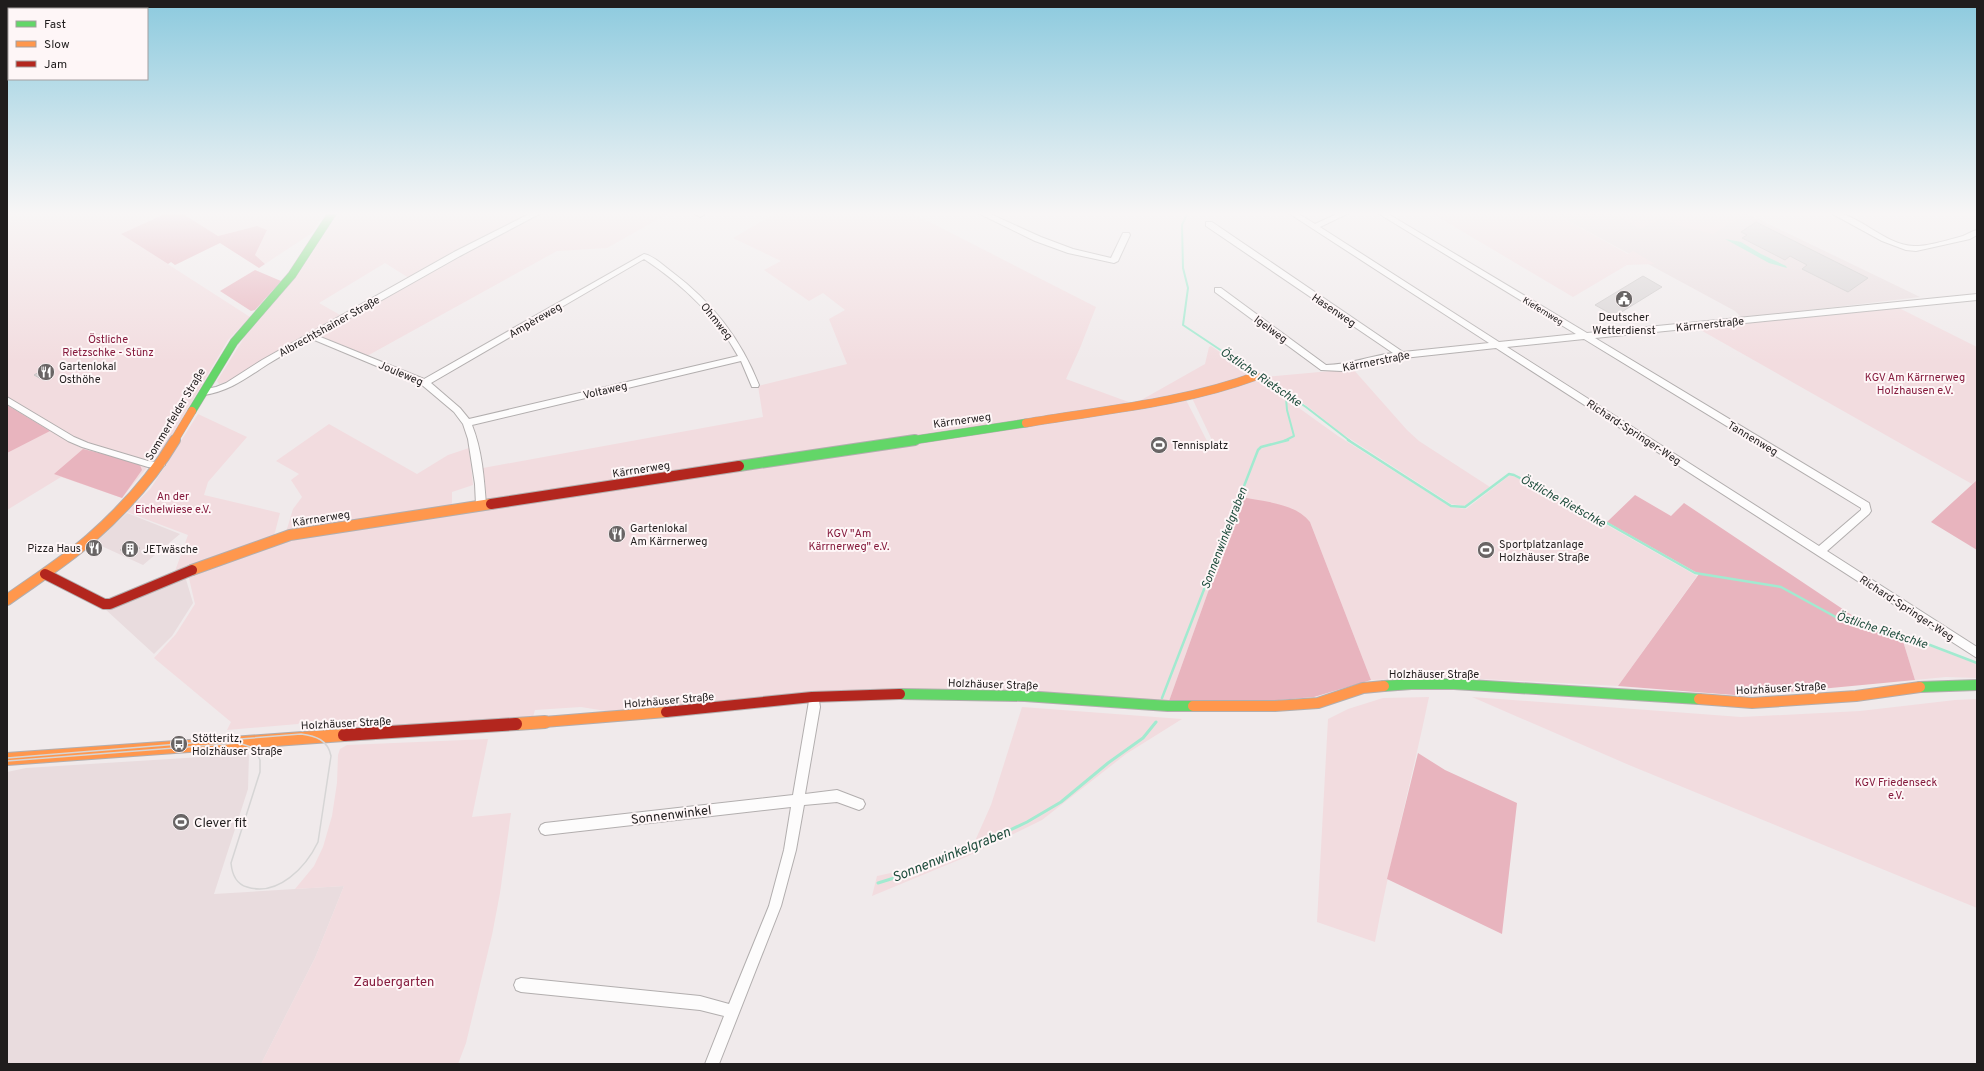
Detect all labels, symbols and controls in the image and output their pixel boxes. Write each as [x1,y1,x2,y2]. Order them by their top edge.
legend [8,8,148,80]
text: Fast [44,17,66,33]
text: Slow [44,37,70,53]
text: Jam [44,57,67,73]
public building icon: Deutscher Wetterdienst [1614,289,1634,309]
street label: Hasenweg [1309,291,1358,331]
street label: Albrechtshainer Straße [276,293,383,361]
street label: Kiefernweg [1520,295,1565,328]
street label: Ampèreweg [506,300,565,342]
street label: Ohmweg [697,300,735,343]
place label: Deutscher Wetterdienst [1592,311,1656,338]
street label: Igelweg [1251,313,1290,347]
street label: Kärrnerstraße [1675,314,1745,336]
park label: Östliche Rietzschke - Stünz [62,332,154,360]
water label: Östliche Rietschke [1217,345,1305,411]
street label: Kärrnerstraße [1341,349,1411,375]
street label: Jouleweg [376,358,425,390]
place label: Gartenlokal Osthöhe [59,360,116,387]
restaurant icon: Gartenlokal Osthöhe [36,362,56,382]
street label: Sommerfelder Straße [143,366,209,463]
park label: KGV Am Kärrnerweg Holzhausen e.V. [1865,371,1965,398]
street label: Voltaweg [582,379,629,403]
street label: Richard-Springer-Weg [1583,397,1683,469]
street label: Kärrnerweg [932,410,992,432]
street label: Tannenweg [1725,418,1780,459]
sports icon: Tennisplatz [1149,435,1169,455]
place label: Tennisplatz [1172,439,1228,453]
street label: Kärrnerweg [611,459,671,481]
water label: Östliche Rietschke [1517,472,1609,532]
water label: Sonnenwinkelgraben [1198,485,1252,592]
park label: An der Eichelwiese e.V. [135,490,211,517]
street label: Kärrnerweg [291,508,351,530]
place label: Gartenlokal Am Kärrnerweg [630,522,707,549]
restaurant icon: Gartenlokal Am Kärrnerweg [607,524,627,544]
park label: KGV "Am Kärrnerweg" e.V. [809,527,889,554]
restaurant icon: Pizza Haus [84,538,104,558]
place label: Sportplatzanlage Holzhäuser Straße [1499,538,1590,565]
building icon: JETwäsche [120,539,140,559]
sports icon: Sportplatzanlage Holzhäuser Straße [1476,540,1496,560]
place label: Pizza Haus [27,542,81,556]
place label: JETwäsche [143,543,198,557]
street label: Richard-Springer-Weg [1856,573,1956,645]
water label: Östliche Rietschke [1834,609,1930,653]
street label: Holzhäuser Straße [1389,668,1479,682]
street label: Holzhäuser Straße [948,676,1038,694]
street label: Holzhäuser Straße [1736,680,1827,698]
street label: Holzhäuser Straße [623,690,715,712]
street label: Holzhäuser Straße [301,715,392,733]
place label: Stötteritz, Holzhäuser Straße [192,732,283,759]
bus stop icon: Stötteritz, Holzhäuser Straße [169,734,189,754]
park label: KGV Friedenseck e.V. [1855,776,1938,803]
street label: Sonnenwinkel [630,803,712,829]
sports icon: Clever fit [171,812,191,832]
place label: Clever fit [194,816,247,832]
water label: Sonnenwinkelgraben [890,824,1013,887]
park label: Zaubergarten [354,975,434,991]

